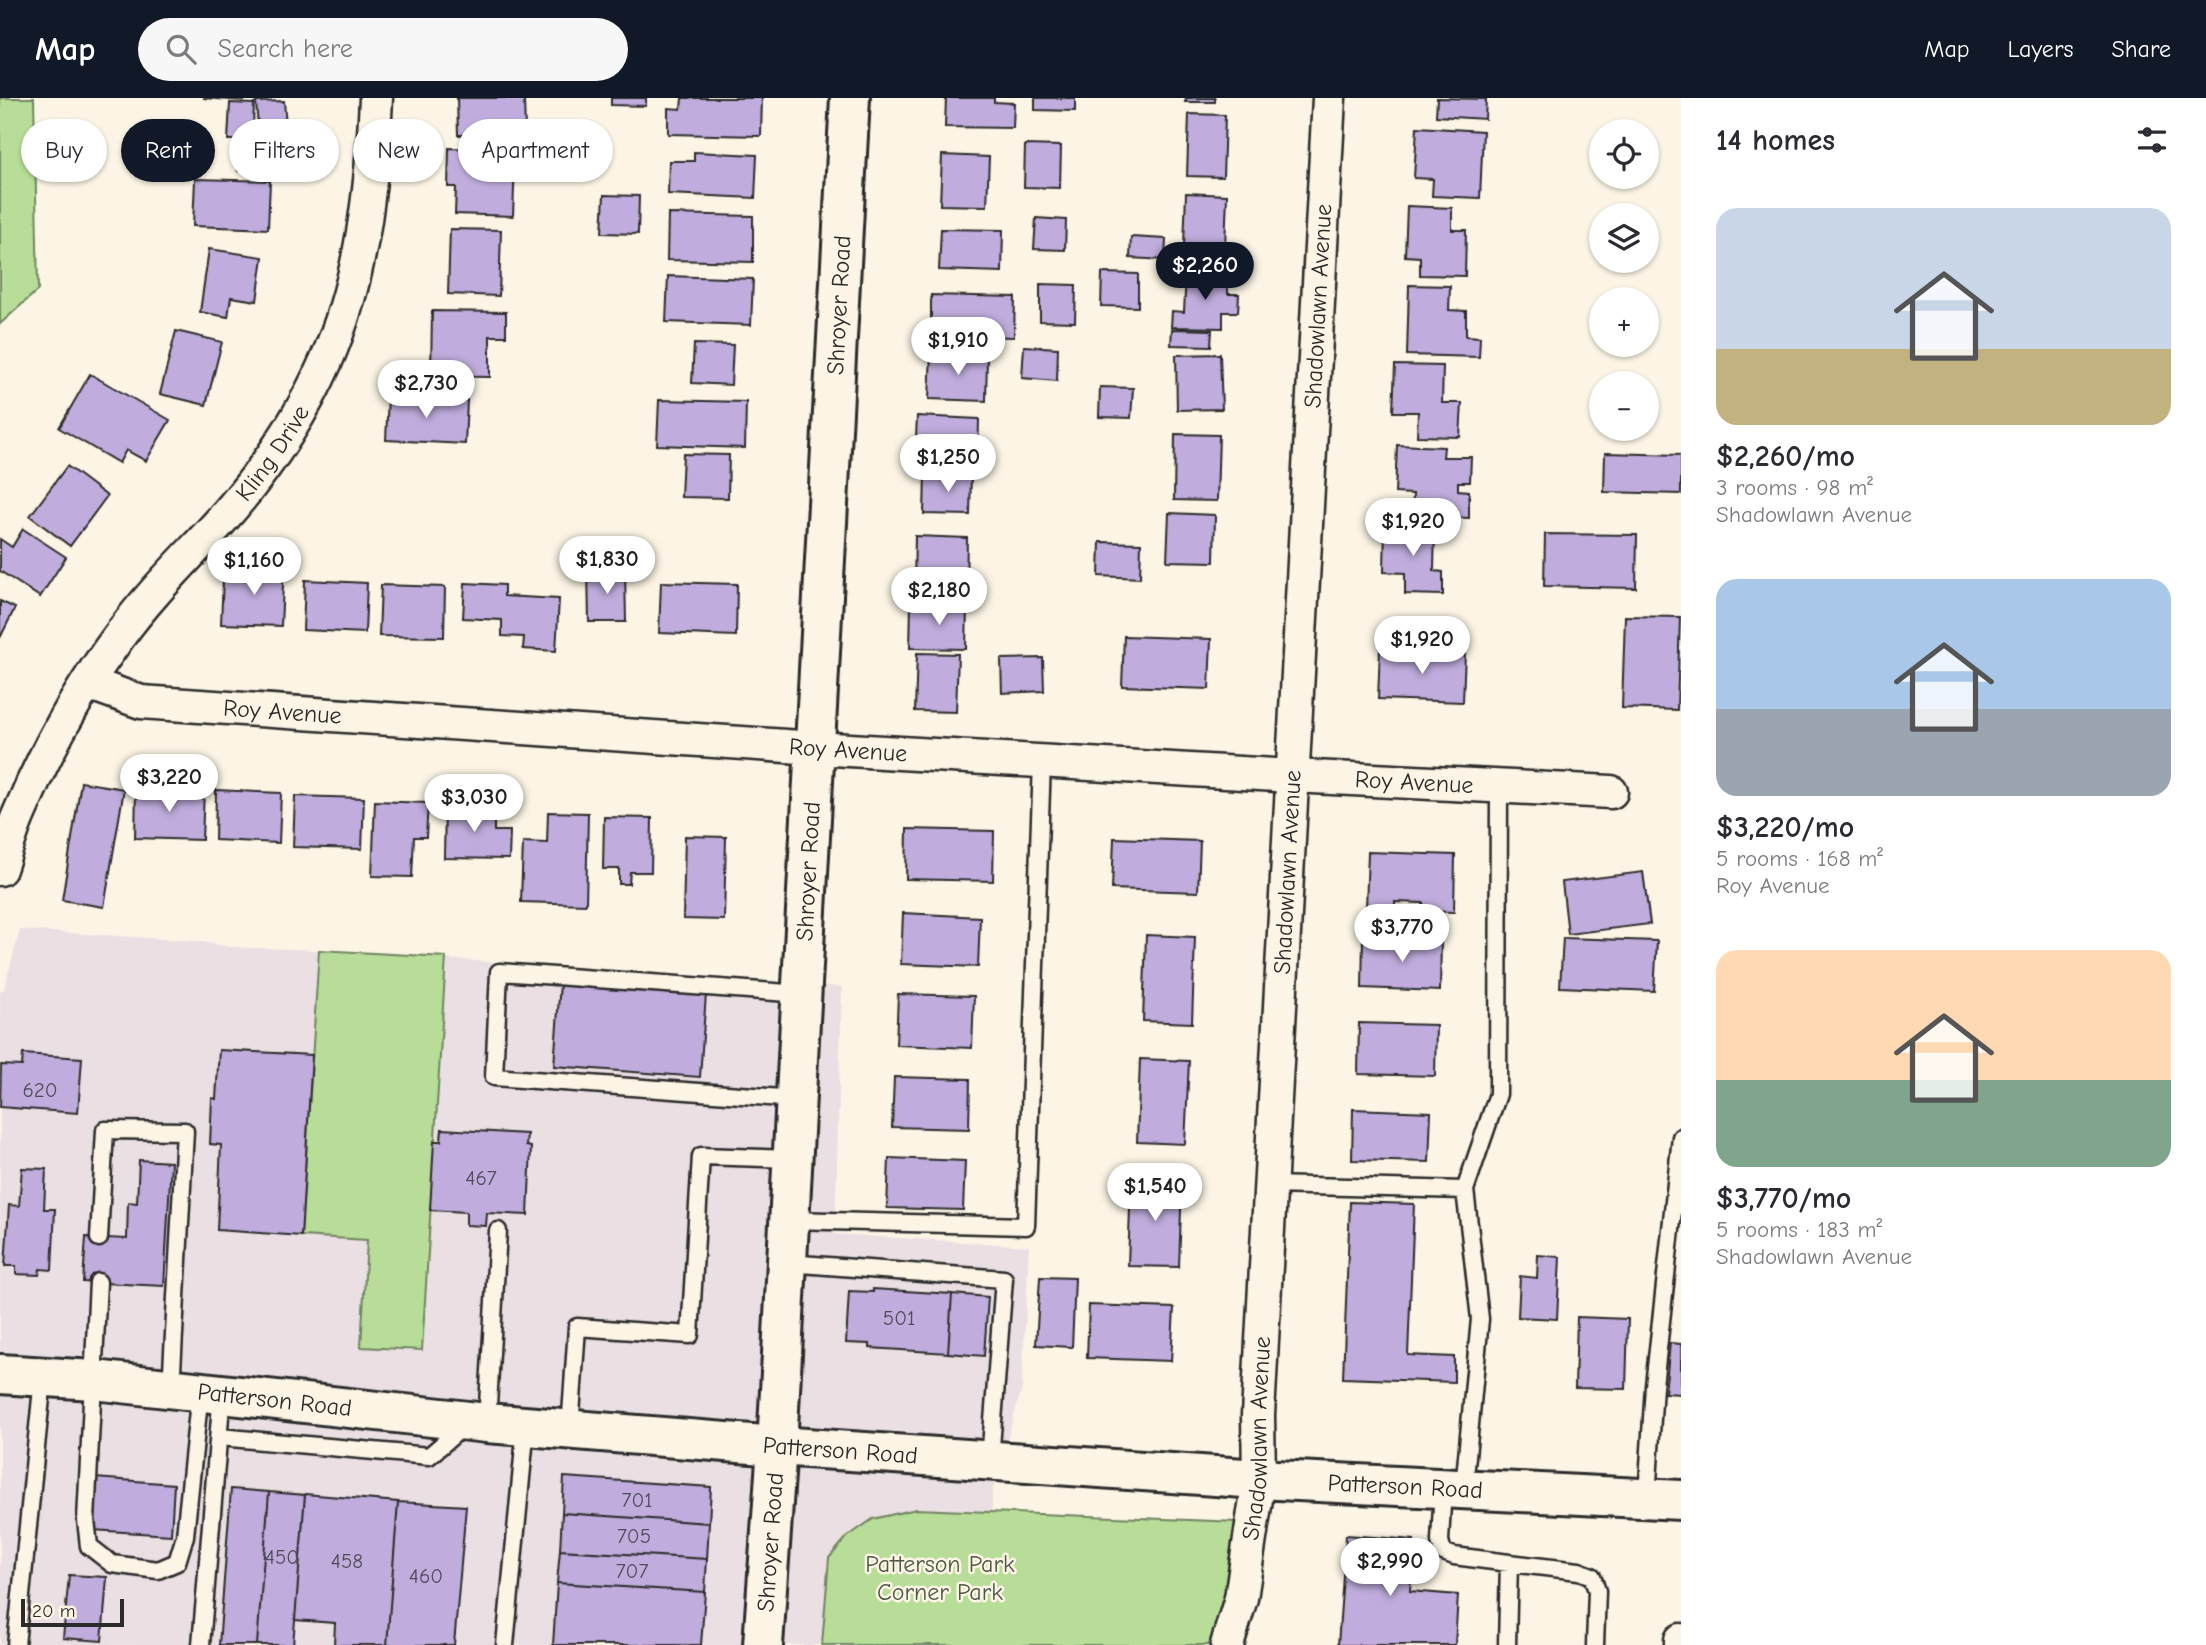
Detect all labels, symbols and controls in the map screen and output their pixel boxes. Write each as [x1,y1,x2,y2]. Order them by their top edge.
search box [138,18,628,81]
text: Map [35,30,96,68]
icon: search [162,30,200,68]
text: Search here [218,34,353,64]
text: Map [1924,35,1970,63]
text: Layers [2008,35,2073,63]
text: Share [2111,35,2171,63]
chip: Buy [21,119,107,182]
chip: Rent [121,119,215,182]
chip: Filters [229,119,339,182]
chip: New [353,119,444,182]
chip: Apartment [458,119,613,182]
map controls [1589,119,1659,441]
button: locate [1589,119,1659,189]
icon: filters [2133,121,2171,159]
text: 14 homes [1716,123,1835,158]
street label: Shadowlawn Avenue [1298,203,1337,409]
button: layers [1589,203,1659,273]
street label: Shroyer Road [821,235,857,376]
pin: $2,260 [1148,242,1262,302]
text: $2,260 [1172,251,1238,278]
icon: home [1881,253,2007,379]
button: + [1589,287,1659,357]
pin: $1,910 [901,317,1015,377]
text: $1,910 [927,326,989,353]
pin: $2,730 [369,360,483,420]
text: $2,730 [394,369,458,396]
button: − [1589,371,1659,441]
street label: Kling Drive [230,400,315,506]
pin: $1,250 [891,434,1005,494]
text: $2,260/mo [1716,439,1855,474]
text: $1,250 [916,443,980,470]
text: 3 rooms · 98 m² [1716,474,1873,501]
pin: $1,920 [1356,498,1470,558]
text: Shadowlawn Avenue [1716,501,1912,528]
text: $1,920 [1381,507,1445,534]
pin: $1,830 [550,536,664,596]
pin: $1,160 [197,538,311,597]
text: $1,830 [575,545,639,572]
text: $1,160 [223,546,285,573]
pin: $2,180 [882,568,996,627]
text: $2,180 [907,576,971,603]
pin: $1,920 [1365,616,1479,676]
icon: home [1881,624,2007,750]
text: $1,920 [1390,625,1454,652]
street label: Roy Avenue [222,694,342,730]
street label: Roy Avenue [788,732,908,767]
pin: $3,220 [112,754,226,814]
text: $3,220 [136,763,202,790]
street label: Roy Avenue [1354,765,1474,799]
street label: Shadowlawn Avenue [1268,769,1307,975]
pin: $3,030 [417,774,531,834]
text: $3,030 [440,783,508,810]
street label: Shroyer Road [790,801,826,942]
text: $3,220/mo [1716,810,1854,845]
text: 5 rooms · 168 m² [1716,845,1883,872]
text: Roy Avenue [1716,872,1829,899]
pin: $3,770 [1345,904,1459,964]
text: $3,770 [1370,913,1434,940]
icon: home [1881,995,2007,1121]
house number: 620 [22,1078,58,1102]
pin: $1,540 [1098,1164,1212,1223]
house number: 467 [465,1166,497,1190]
text: $1,540 [1123,1172,1187,1199]
text: $3,770/mo [1716,1181,1851,1216]
text: 5 rooms · 183 m² [1716,1216,1882,1243]
text: Shadowlawn Avenue [1716,1243,1912,1270]
house number: 501 [883,1306,915,1330]
street label: Shadowlawn Avenue [1236,1335,1276,1542]
street label: Patterson Road [196,1377,353,1422]
street label: Patterson Road [762,1431,919,1470]
street label: Patterson Road [1327,1468,1483,1504]
street label: Shroyer Road [751,1472,789,1613]
house number: 701 [621,1488,653,1512]
house number: 705 [617,1524,651,1548]
pin: $2,990 [1333,1538,1447,1598]
house number: 450 [265,1545,299,1569]
text: $2,990 [1357,1547,1423,1574]
house number: 458 [331,1549,363,1573]
park label: Patterson Park Corner Park [865,1550,1015,1606]
house number: 707 [616,1559,648,1583]
house number: 460 [409,1564,443,1588]
scale bar [21,1596,124,1628]
text: 20 m [32,1600,76,1622]

